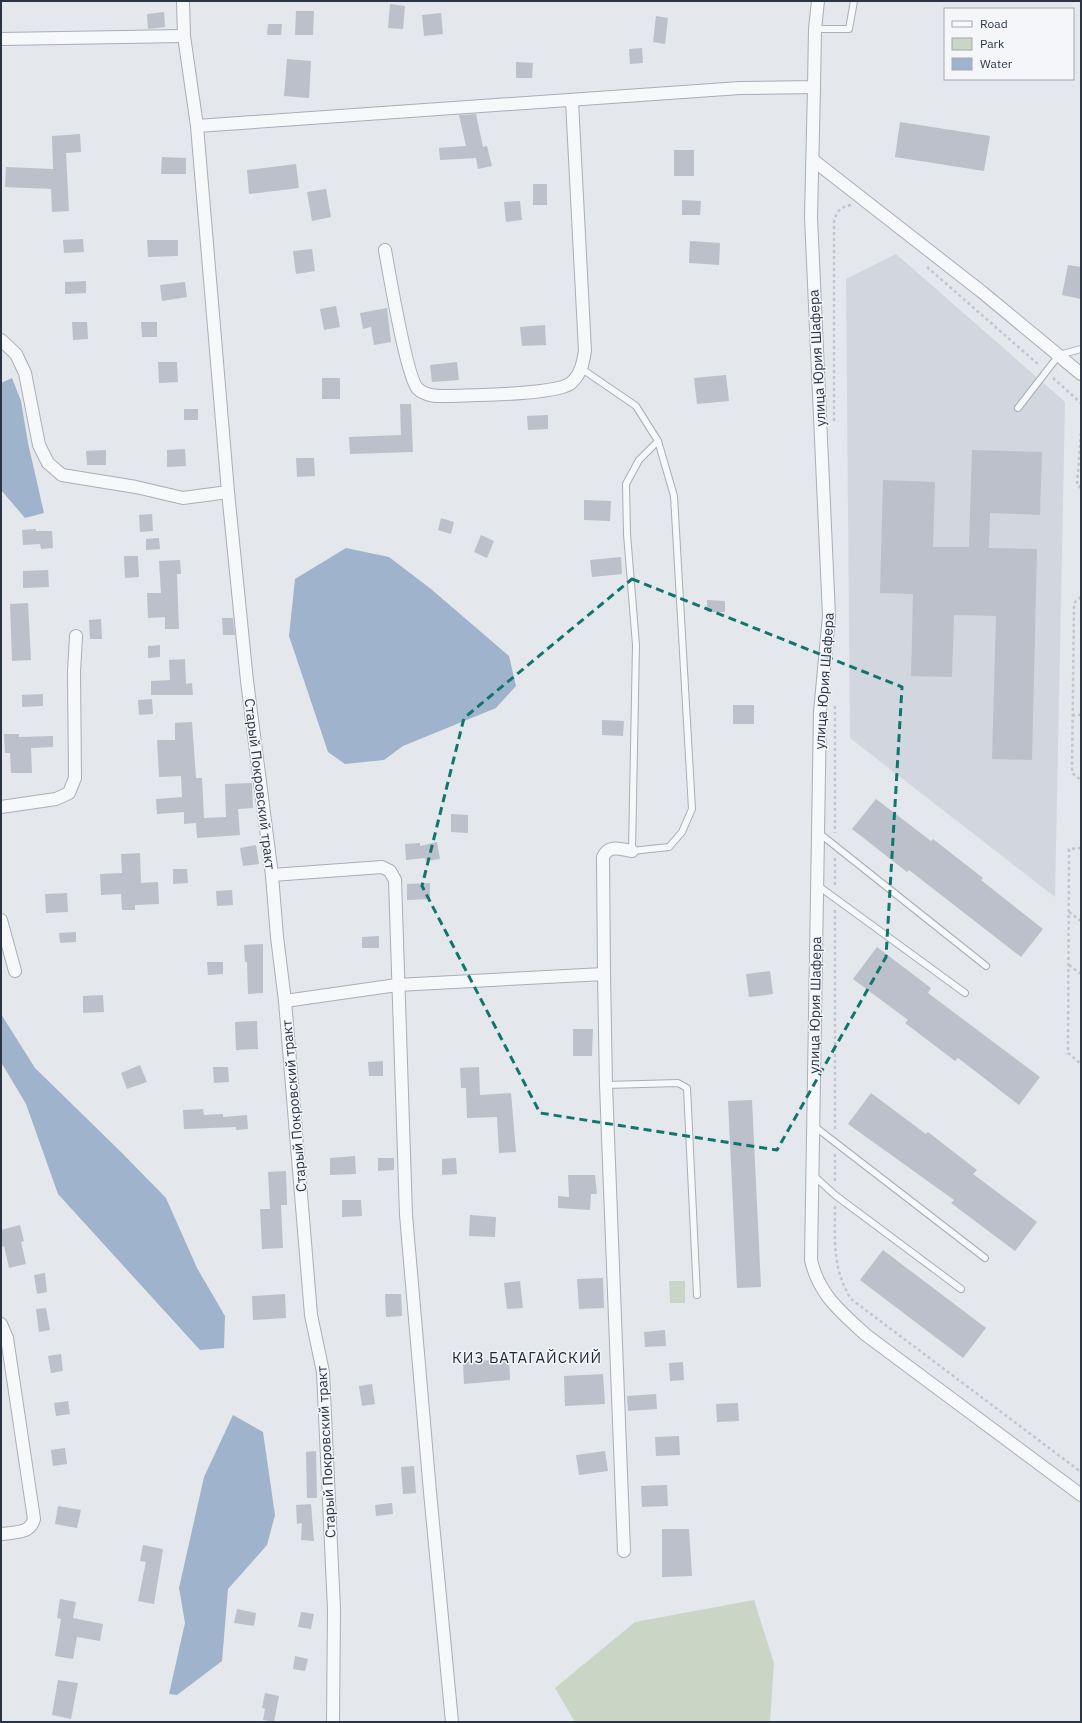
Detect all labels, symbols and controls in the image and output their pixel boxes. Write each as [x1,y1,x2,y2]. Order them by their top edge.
legend [944,8,1074,80]
text: Road [980,16,1008,31]
text: Park [980,36,1005,51]
text: Water [980,56,1013,71]
street label: улица Юрия Шафера [804,288,830,427]
street label: улица Юрия Шафера [810,611,838,750]
street label: Старый Покровский тракт [241,697,279,871]
street label: улица Юрия Шафера [805,936,825,1074]
street label: Старый Покровский тракт [277,1019,310,1193]
district label: КИЗ БАТАГАЙСКИЙ [452,1348,602,1367]
street label: Старый Покровский тракт [312,1365,340,1539]

